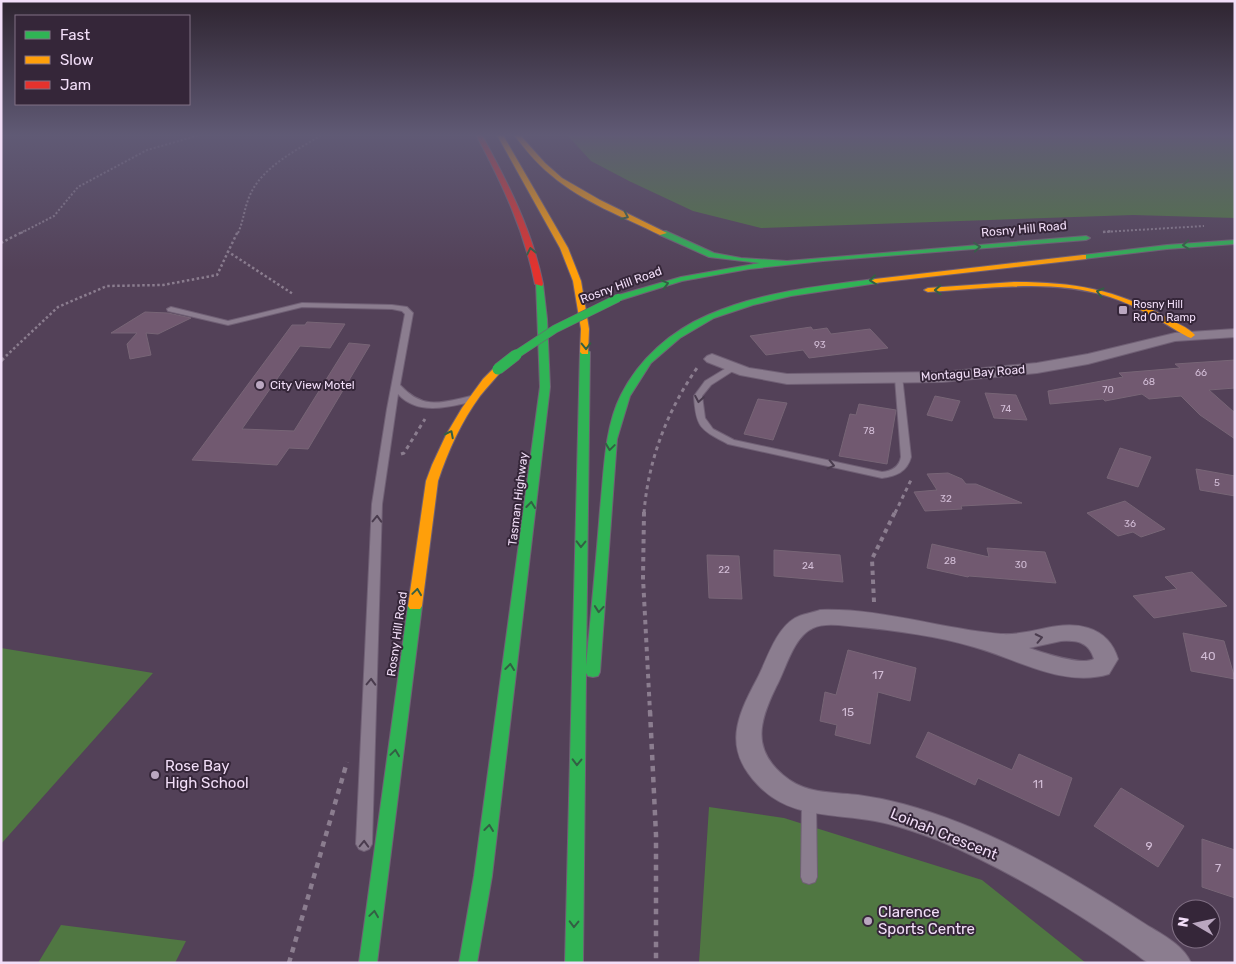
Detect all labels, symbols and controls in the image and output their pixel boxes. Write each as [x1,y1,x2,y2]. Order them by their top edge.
legend [15,15,190,105]
text: Fast [60,26,90,44]
text: Slow [60,51,93,69]
text: Jam [60,76,91,94]
one-way arrow [620,209,629,220]
street label: Rosny Hill Road [981,218,1067,240]
one-way arrow [1182,239,1190,250]
one-way arrow [973,241,981,252]
one-way arrow [526,247,537,256]
street label: Rosny Hill Road [578,264,664,306]
one-way arrow [869,274,877,285]
one-way arrow [660,279,669,289]
one-way arrow [934,285,942,295]
one-way arrow [1096,288,1104,298]
place label: Rosny Hill Rd On Ramp [1133,298,1196,324]
marker: Rosny Hill Rd On Ramp [1117,304,1129,316]
house number: 93 [814,339,826,351]
one-way arrow [580,342,591,350]
street label: Montagu Bay Road [920,362,1026,384]
house number: 66 [1195,367,1207,379]
house number: 68 [1143,376,1155,388]
place label: City View Motel [270,378,355,392]
marker: City View Motel [254,379,266,391]
house number: 70 [1102,384,1114,396]
one-way arrow [694,395,704,404]
house number: 74 [1001,403,1012,415]
house number: 78 [863,425,875,437]
one-way arrow [444,430,454,439]
one-way arrow [605,443,616,451]
street label: Tasman Highway [505,451,531,547]
one-way arrow [827,459,835,470]
house number: 5 [1214,477,1220,489]
house number: 32 [940,493,952,505]
one-way arrow [525,501,536,509]
one-way arrow [372,515,382,523]
house number: 36 [1124,518,1136,530]
one-way arrow [576,540,587,548]
house number: 28 [944,555,956,567]
house number: 30 [1015,559,1027,571]
house number: 24 [802,560,814,572]
house number: 22 [718,564,730,576]
one-way arrow [411,588,422,596]
street label: Rosny Hill Road [384,591,410,677]
one-way arrow [593,605,604,613]
one-way arrow [1034,633,1043,644]
house number: 40 [1200,649,1216,663]
one-way arrow [504,662,515,670]
house number: 17 [872,668,884,682]
one-way arrow [365,677,376,685]
house number: 15 [842,705,854,719]
one-way arrow [390,749,400,758]
place label: Rose Bay High School [165,757,249,792]
one-way arrow [572,758,583,766]
marker: Rose Bay High School [149,769,161,781]
house number: 11 [1033,777,1043,791]
street label: Loinah Crescent [888,804,1000,864]
one-way arrow [484,823,494,832]
house number: 9 [1145,839,1153,853]
one-way arrow [359,840,370,848]
house number: 7 [1215,861,1221,875]
north arrow [1171,899,1221,949]
place label: Clarence Sports Centre [878,903,975,938]
one-way arrow [368,910,379,918]
marker: Clarence Sports Centre [862,915,874,927]
text: N [1174,916,1193,928]
one-way arrow [569,920,580,928]

